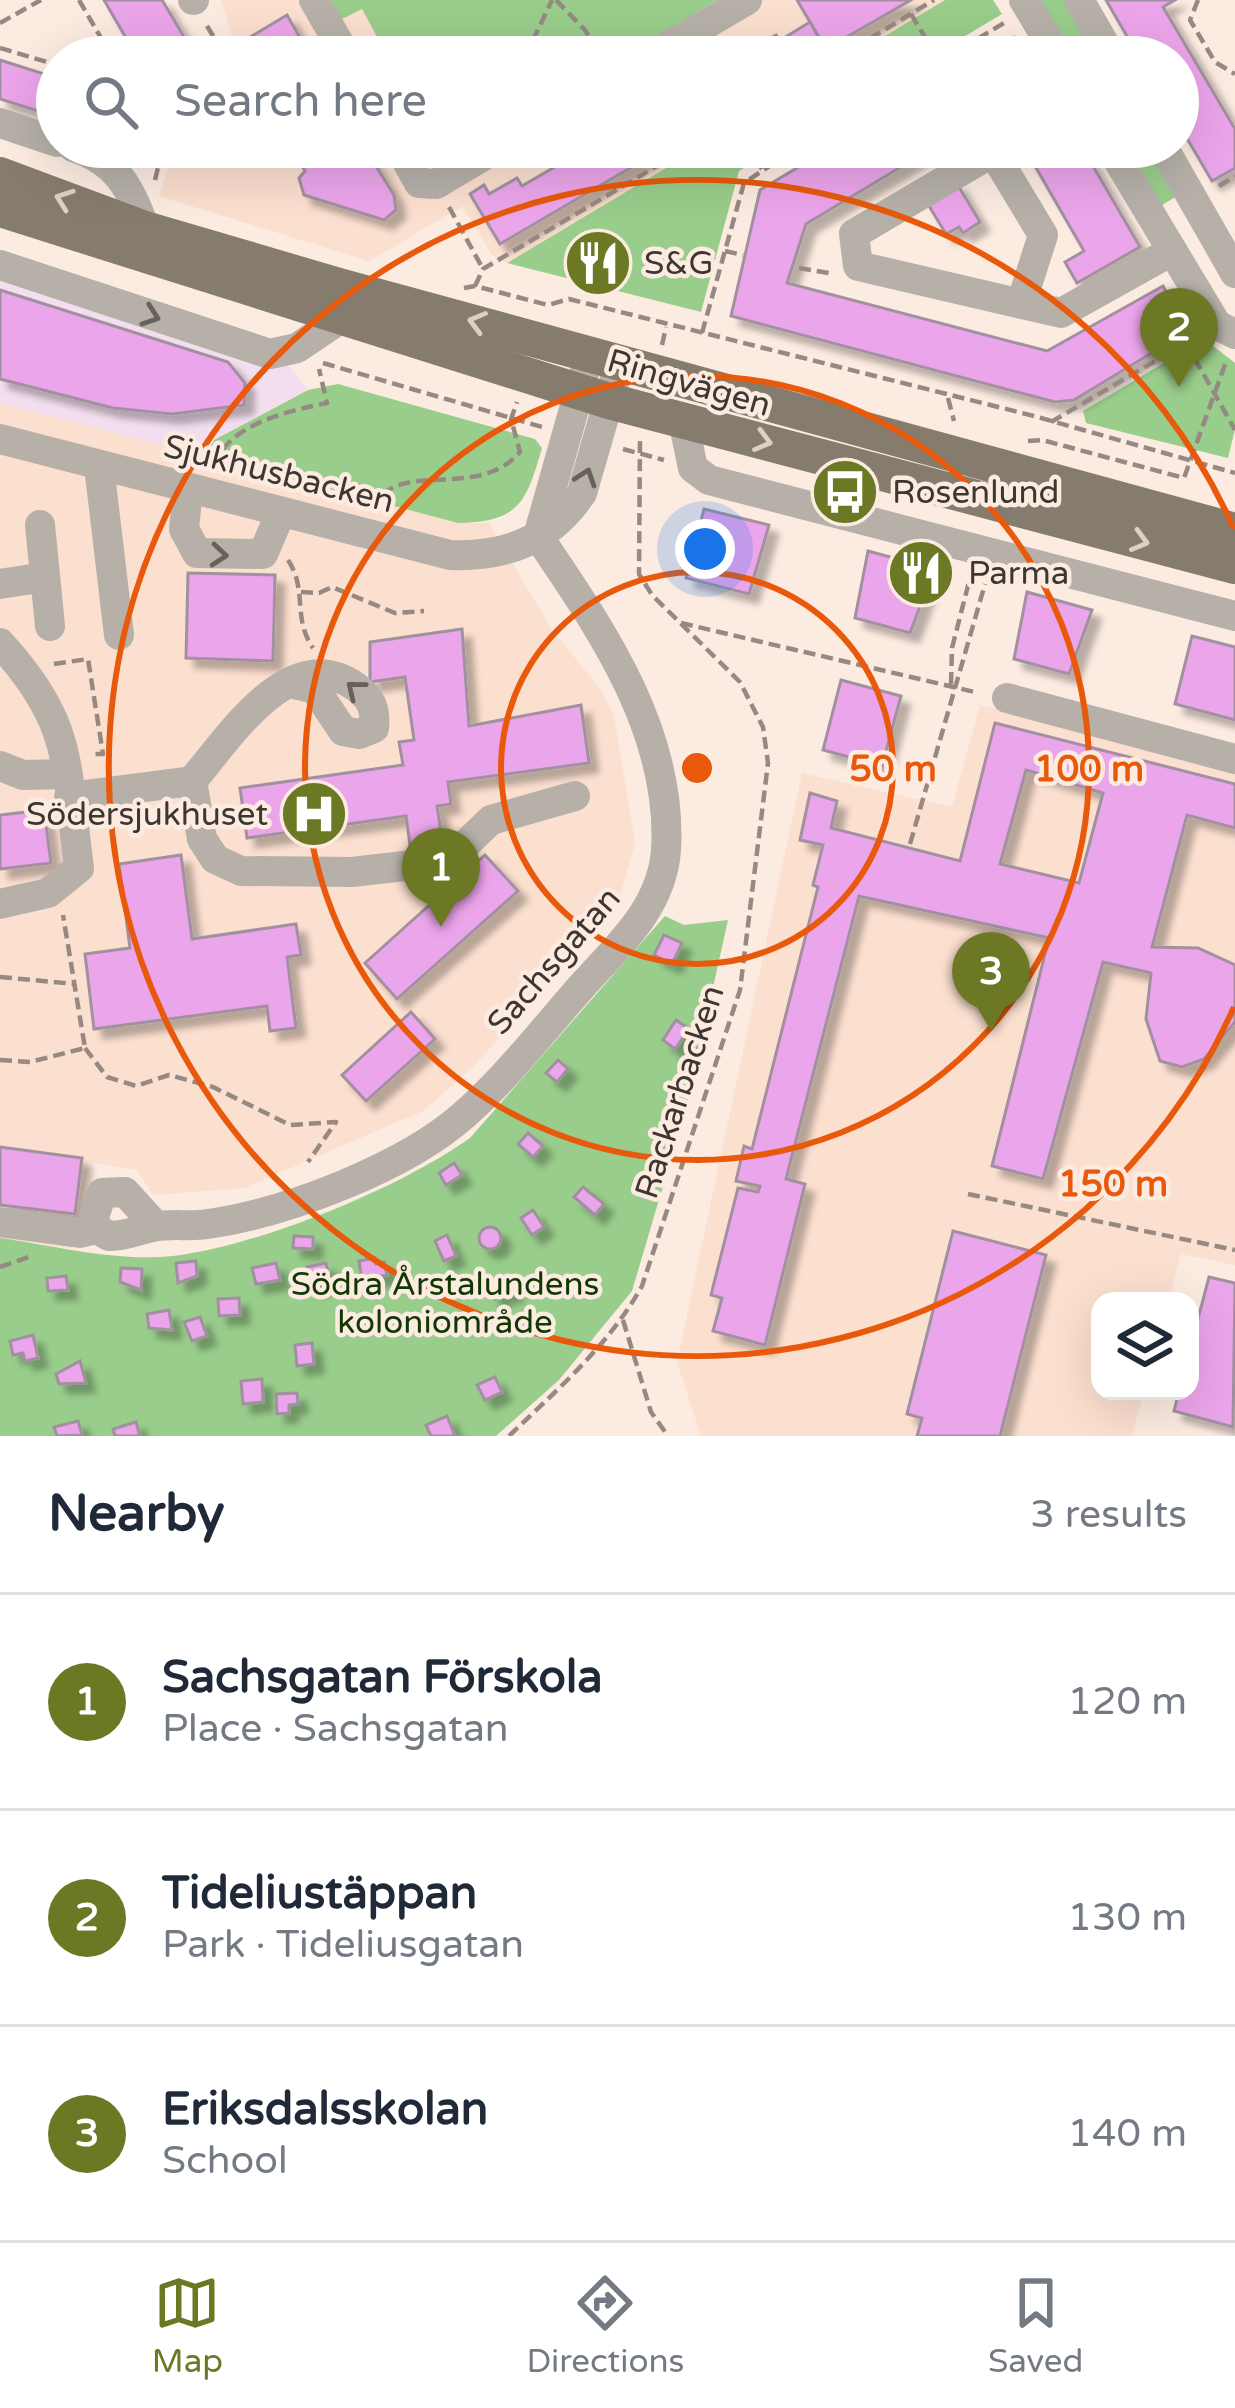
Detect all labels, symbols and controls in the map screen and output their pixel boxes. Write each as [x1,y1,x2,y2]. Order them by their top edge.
search box [36,36,1199,168]
icon: search [78,69,144,135]
text: Search here [174,75,427,129]
one-way arrow [54,188,75,213]
restaurant icon: S&G [563,228,633,298]
place label: S&G [644,244,713,283]
pin: 2 [1140,288,1218,387]
one-way arrow [139,302,160,326]
one-way arrow [468,312,488,337]
street label: Ringvägen [603,341,775,425]
street label: Sjukhusbacken [160,427,398,521]
one-way arrow [752,427,772,452]
bus stop icon: Rosenlund [810,457,880,527]
one-way arrow [572,467,597,488]
place label: Rosenlund [892,473,1059,512]
your location [675,519,735,579]
one-way arrow [1129,527,1149,552]
restaurant icon: Parma [886,538,956,608]
one-way arrow [210,542,229,567]
place label: Parma [968,554,1069,593]
one-way arrow [347,682,369,703]
centre of rings [676,747,718,789]
text: 50 m [849,748,937,791]
text: 100 m [1034,748,1144,791]
hospital icon: Södersjukhuset [279,779,349,849]
place label: Södersjukhuset [26,795,268,834]
pin: 1 [402,828,480,927]
street label: Sachsgatan [479,879,629,1043]
pin: 3 [952,932,1030,1031]
street label: Rackarbacken [627,980,733,1204]
text: 150 m [1058,1163,1168,1206]
park label: Södra Årstalundens koloniområde [291,1264,599,1342]
map controls [1091,1292,1199,1400]
button: layers [1091,1292,1199,1400]
text: Nearby [48,1483,225,1545]
text: 3 results [1030,1491,1187,1538]
text: Sachsgatan Förskola [162,1651,602,1705]
text: 1 [75,1678,99,1725]
text: 120 m [1068,1678,1187,1725]
text: Place · Sachsgatan [162,1705,509,1752]
text: Tideliustäppan [162,1867,477,1921]
text: 2 [75,1894,99,1941]
text: 130 m [1068,1894,1187,1941]
text: Park · Tideliusgatan [162,1921,524,1968]
text: Eriksdalsskolan [162,2083,488,2137]
text: 3 [75,2110,99,2157]
text: 140 m [1068,2110,1187,2157]
text: School [162,2137,288,2184]
tab: Map [152,2270,223,2381]
tab: Directions [527,2270,684,2381]
tab: Saved [988,2270,1083,2381]

